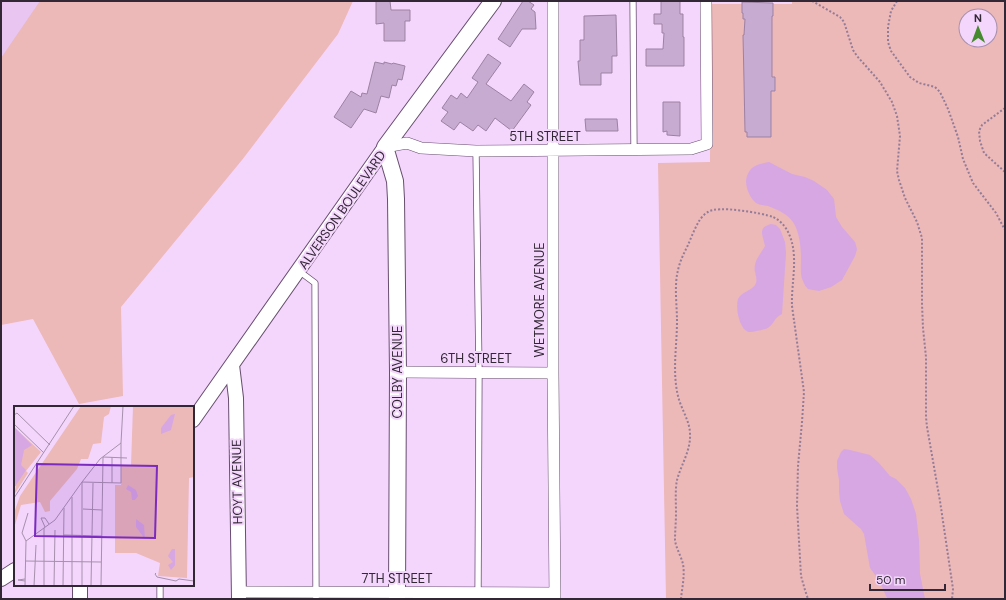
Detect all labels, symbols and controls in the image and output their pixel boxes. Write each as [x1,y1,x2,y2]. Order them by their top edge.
north arrow [958,8,998,48]
text: N [974,11,982,25]
street label: 5TH STREET [509,128,581,145]
street label: ALVERSON BOULEVARD [295,147,389,273]
street label: WETMORE AVENUE [531,243,548,358]
street label: COLBY AVENUE [389,326,406,418]
street label: 6TH STREET [440,350,512,367]
inset map [14,406,194,586]
street label: HOYT AVENUE [228,439,246,525]
scale bar [870,566,945,592]
street label: 7TH STREET [362,570,432,587]
text: 50 m [876,572,905,588]

